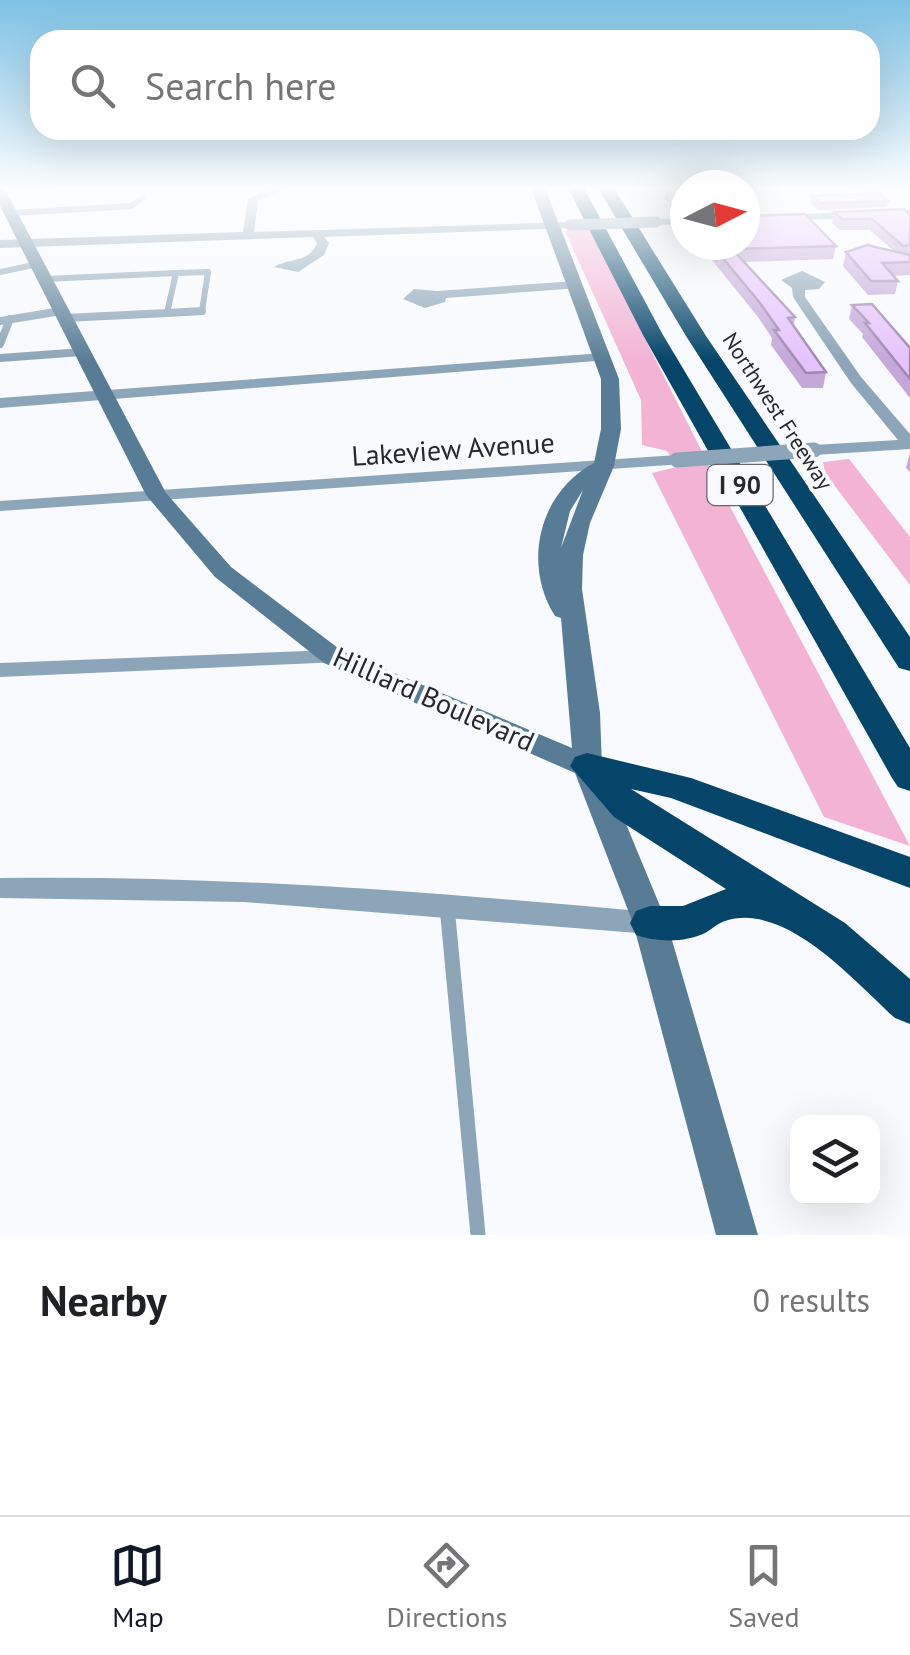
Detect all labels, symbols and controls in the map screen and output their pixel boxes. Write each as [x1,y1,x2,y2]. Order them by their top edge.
search box [30,30,880,140]
icon: search [65,58,120,113]
text: Search here [145,61,337,110]
north arrow [670,170,760,260]
street label: Northwest Freeway [717,327,840,496]
street label: Lakeview Avenue [350,423,556,474]
road number: I 90 [708,465,772,505]
street label: Hilliard Boulevard [328,638,541,759]
map controls [790,1115,880,1205]
button: layers [790,1115,880,1205]
text: Nearby [40,1273,167,1328]
text: 0 results [752,1279,870,1321]
tab: Map [110,1538,165,1635]
tab: Directions [386,1538,507,1635]
tab: Saved [728,1538,800,1635]

